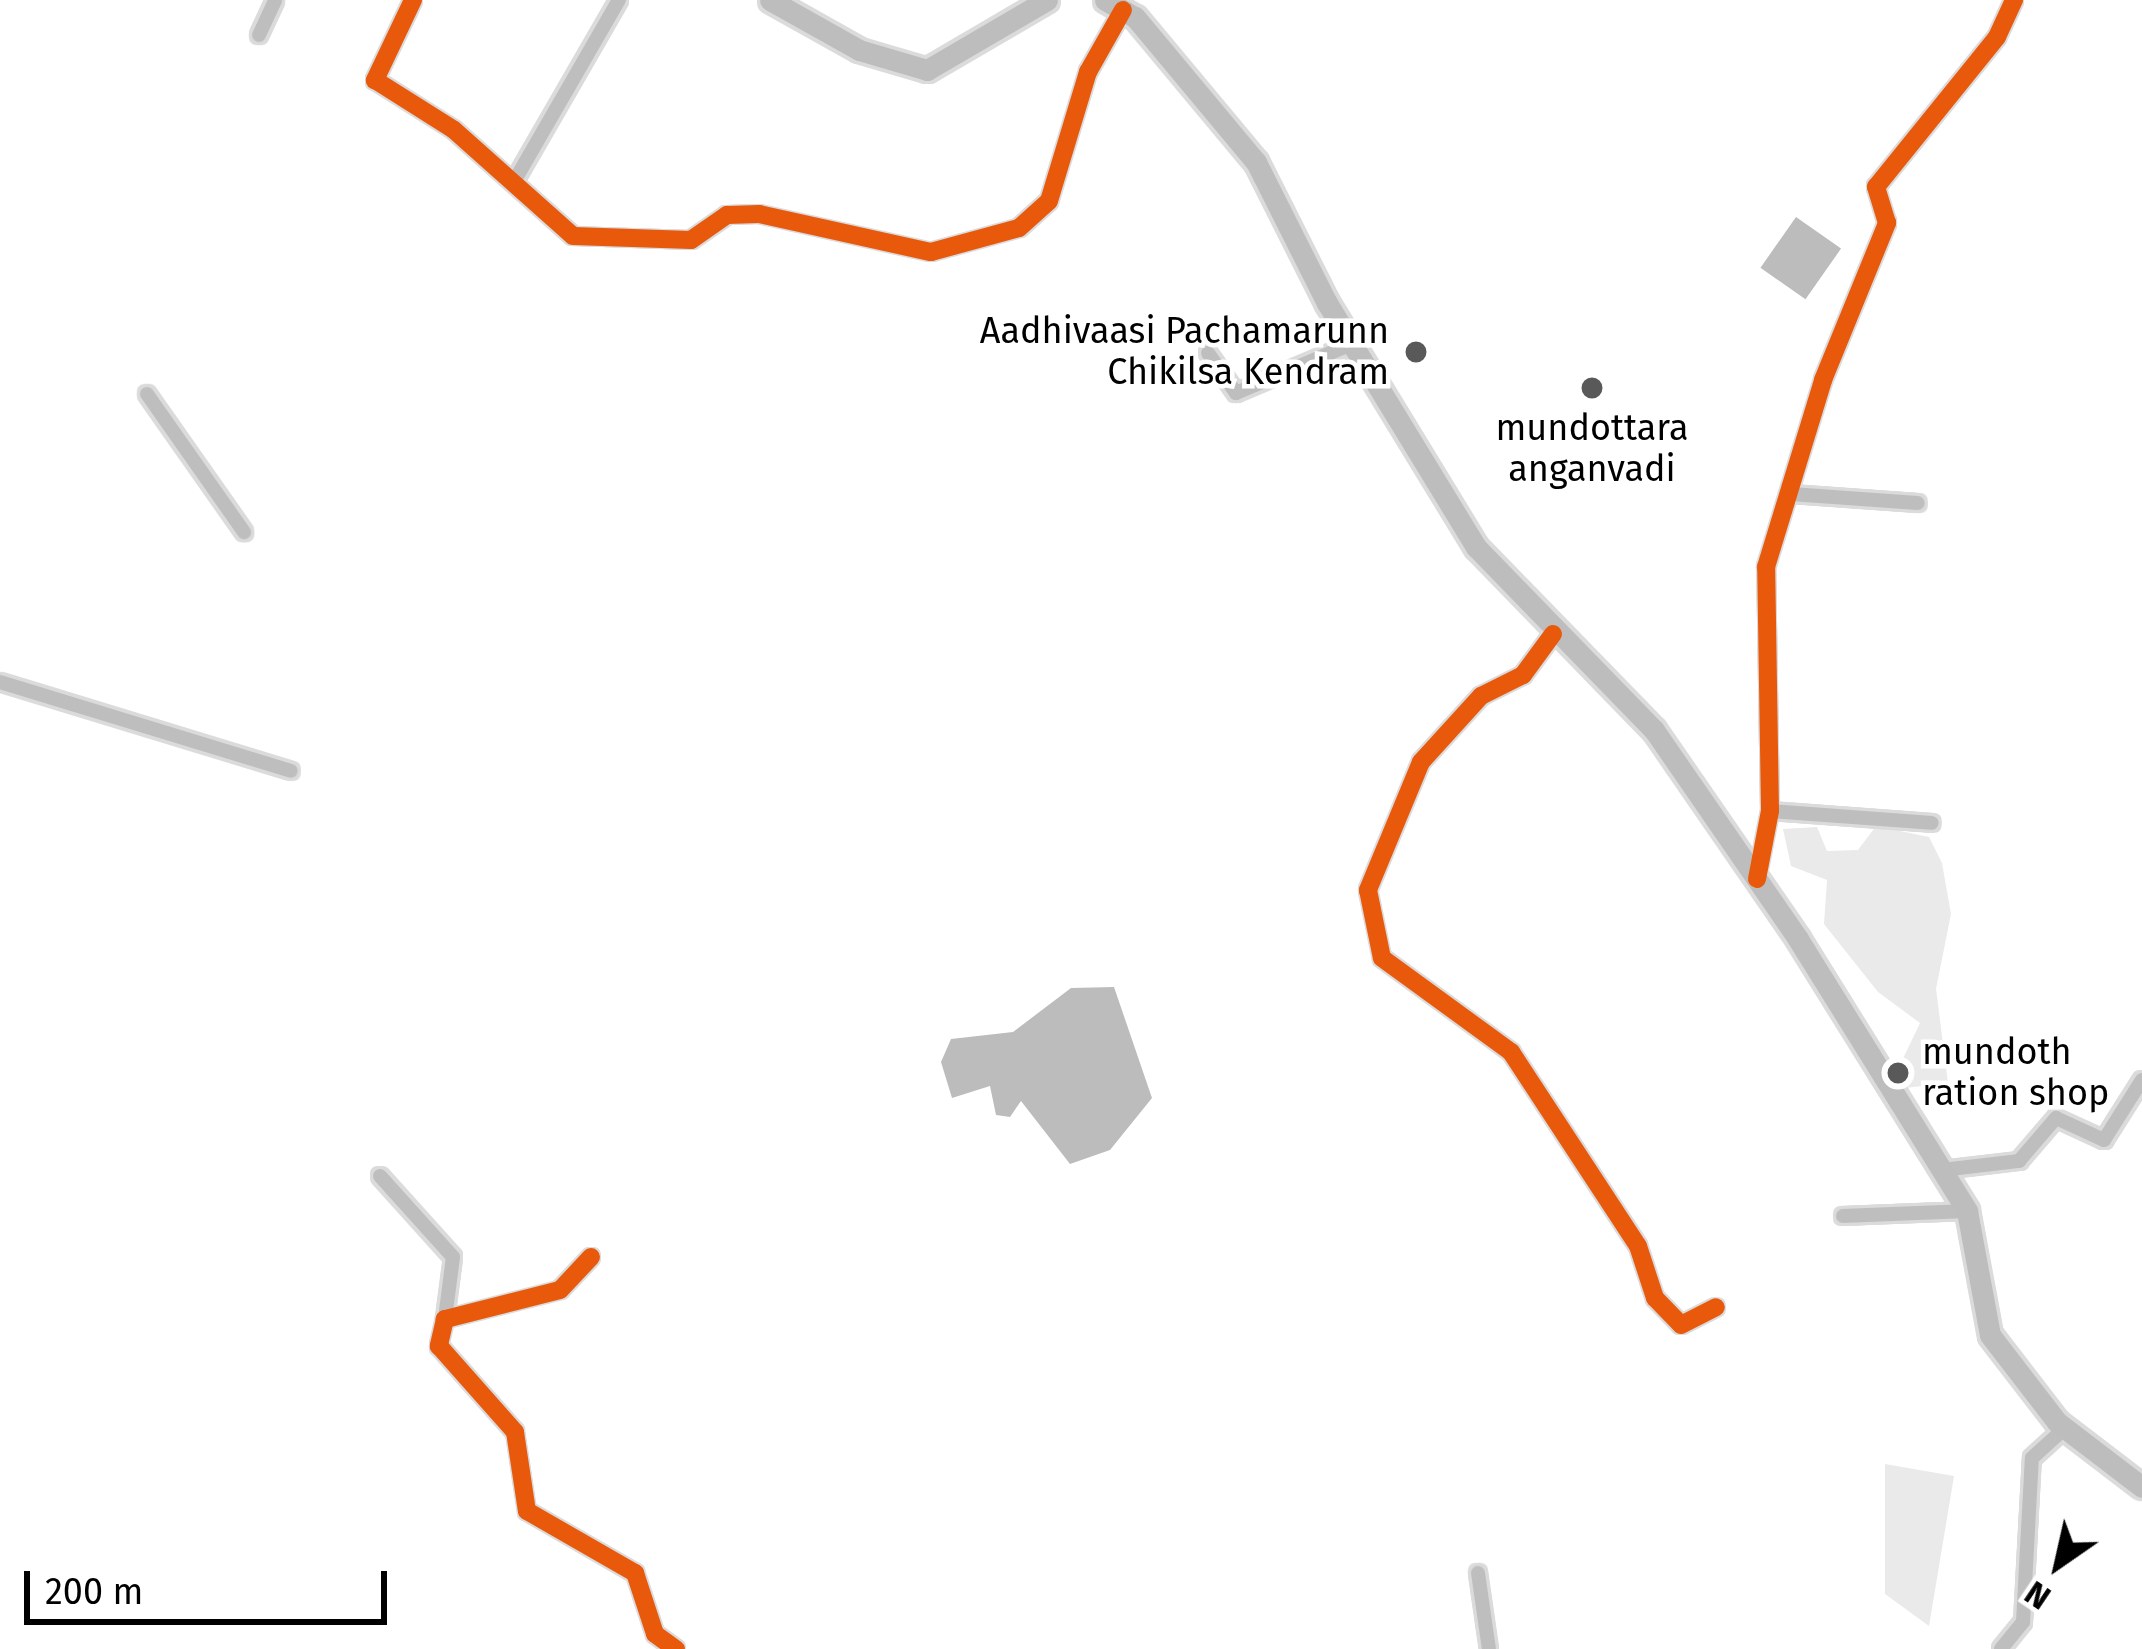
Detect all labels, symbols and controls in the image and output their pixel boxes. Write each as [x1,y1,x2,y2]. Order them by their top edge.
place label: Aadhivaasi Pachamarunn Chikilsa Kendram [980,309,1389,394]
marker: Aadhivaasi Pachamarunn Chikilsa Kendram [1400,336,1432,368]
marker: mundottara anganvadi [1579,375,1605,401]
place label: mundottara anganvadi [1496,406,1688,491]
place label: mundoth ration shop [1922,1030,2109,1115]
marker: mundoth ration shop [1885,1060,1911,1086]
north arrow [1998,1505,2118,1625]
scale bar [30,1547,393,1621]
text: 200 m [45,1570,143,1614]
text: N [2018,1572,2058,1618]

